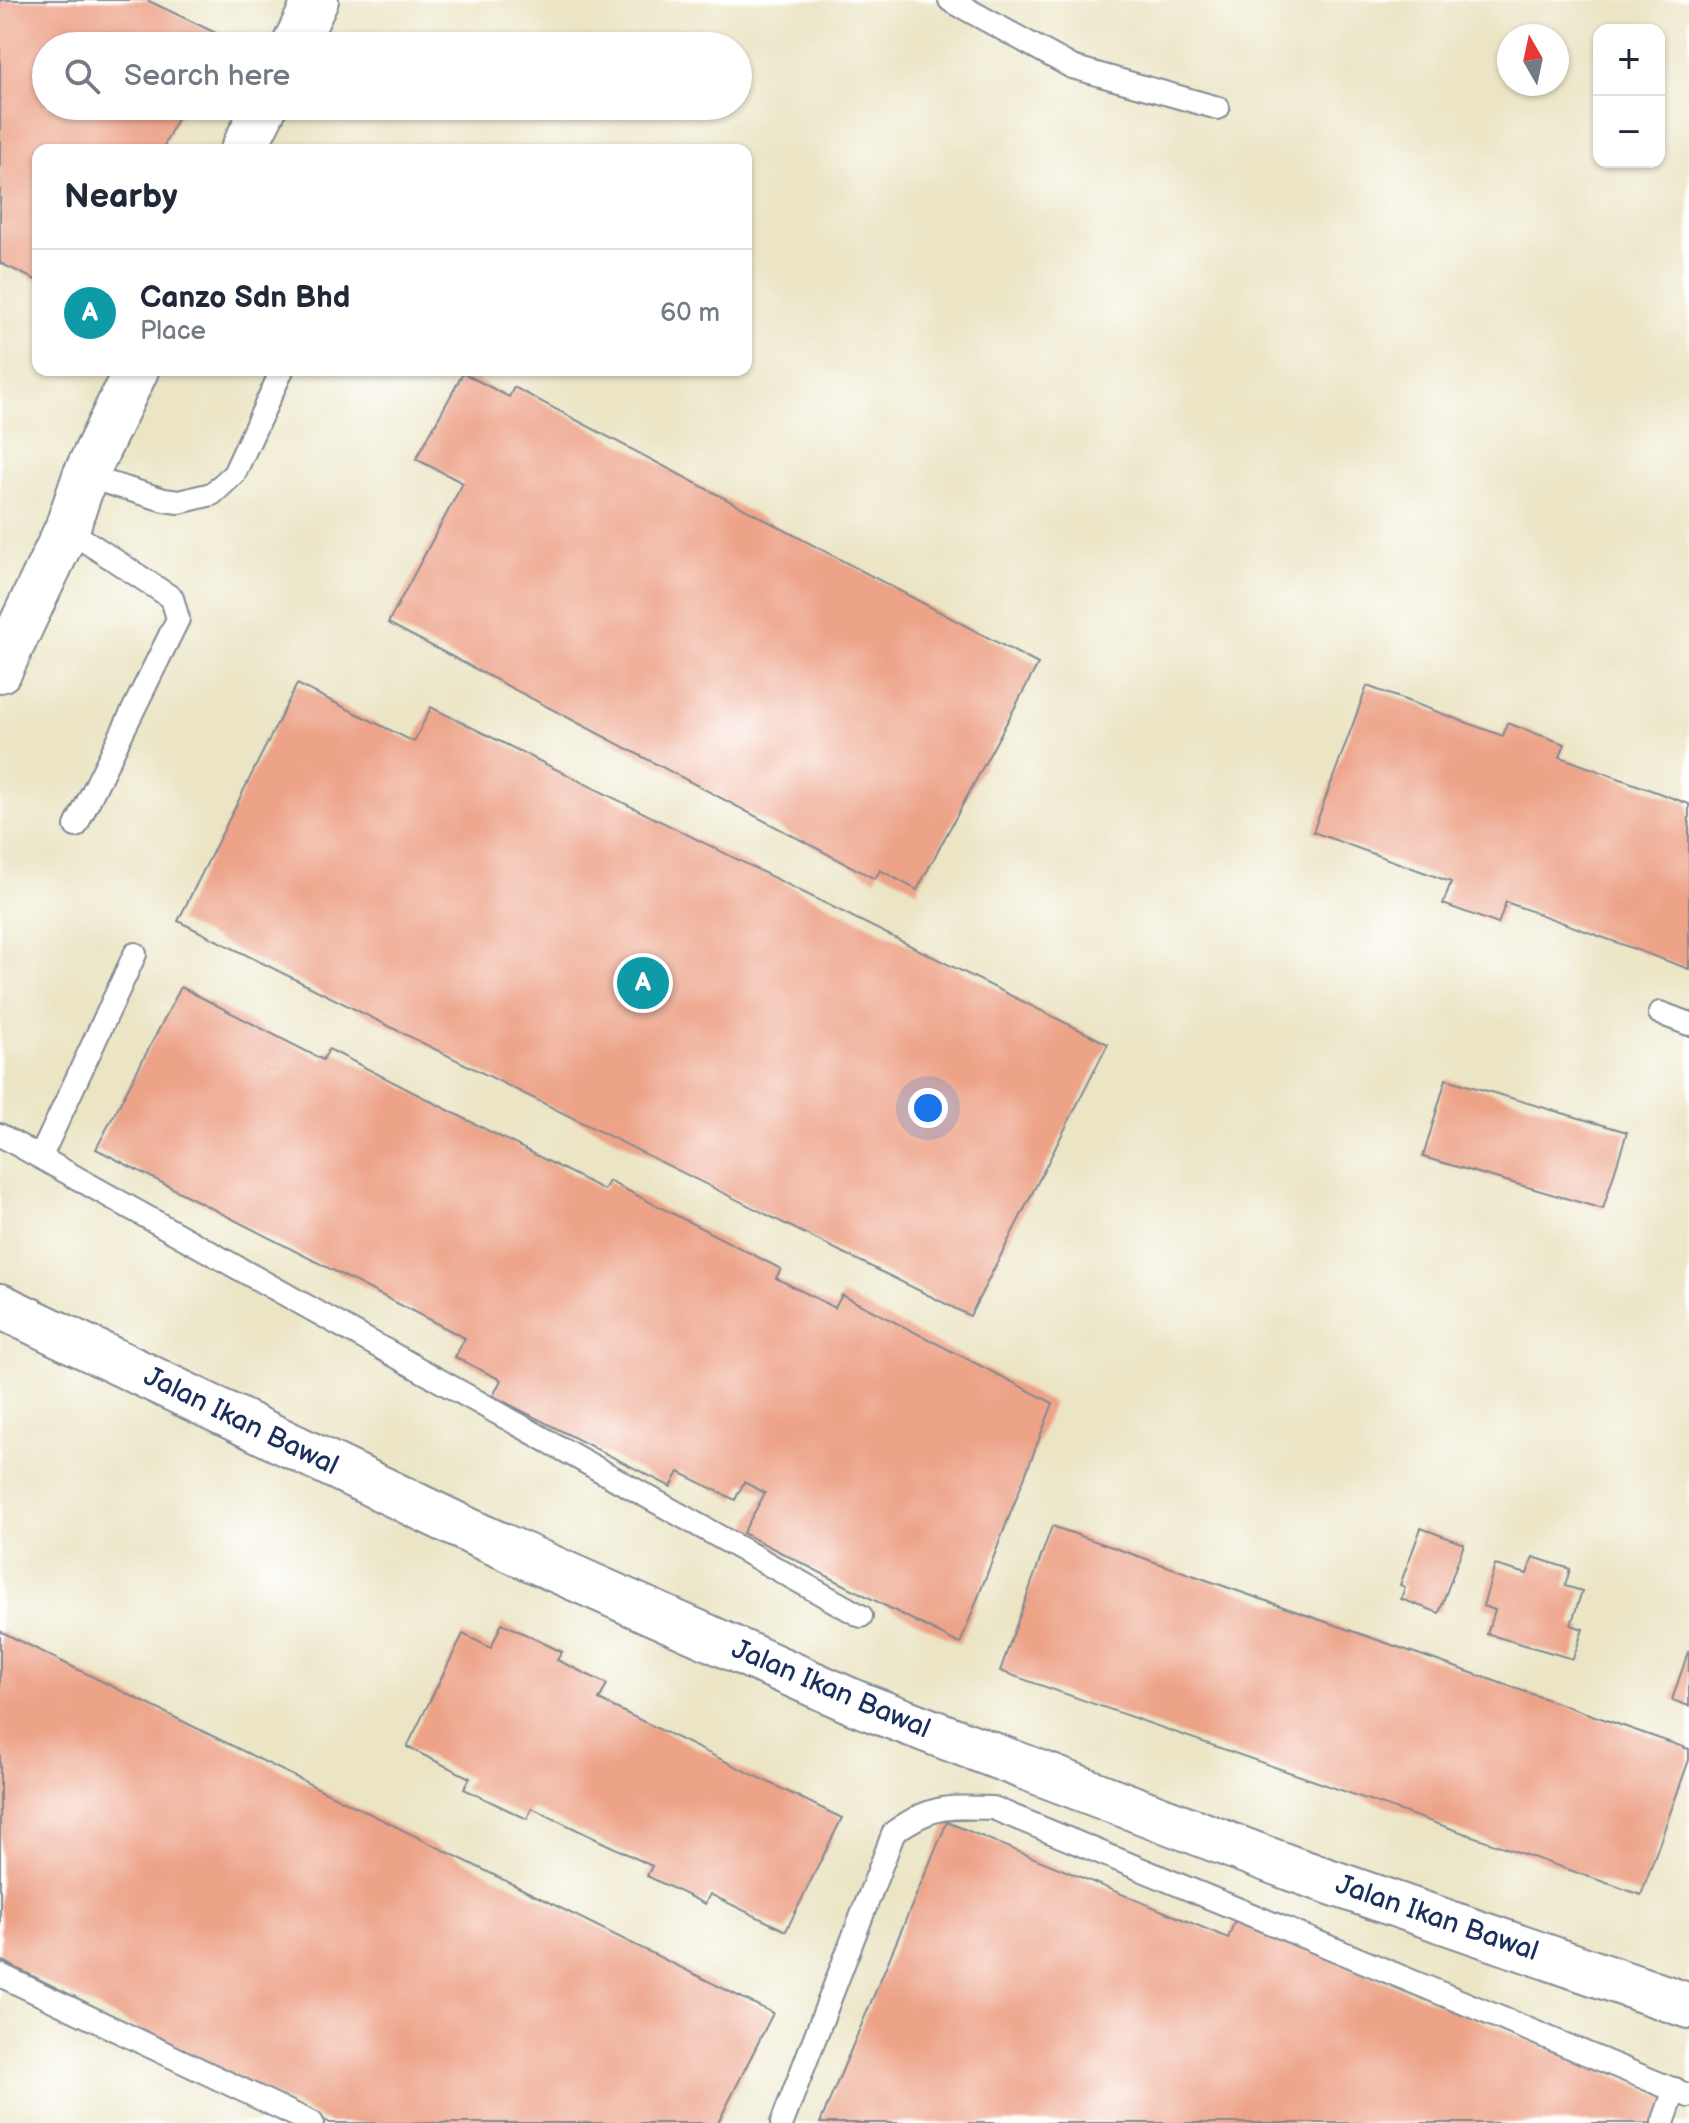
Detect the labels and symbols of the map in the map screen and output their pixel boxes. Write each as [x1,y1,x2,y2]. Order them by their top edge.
north arrow [1497,24,1569,96]
pin: A [617,953,669,1013]
your location [908,1088,948,1128]
street label: Jalan Ikan Bawal [138,1360,344,1482]
street label: Jalan Ikan Bawal [727,1632,935,1746]
street label: Jalan Ikan Bawal [1331,1868,1543,1968]

